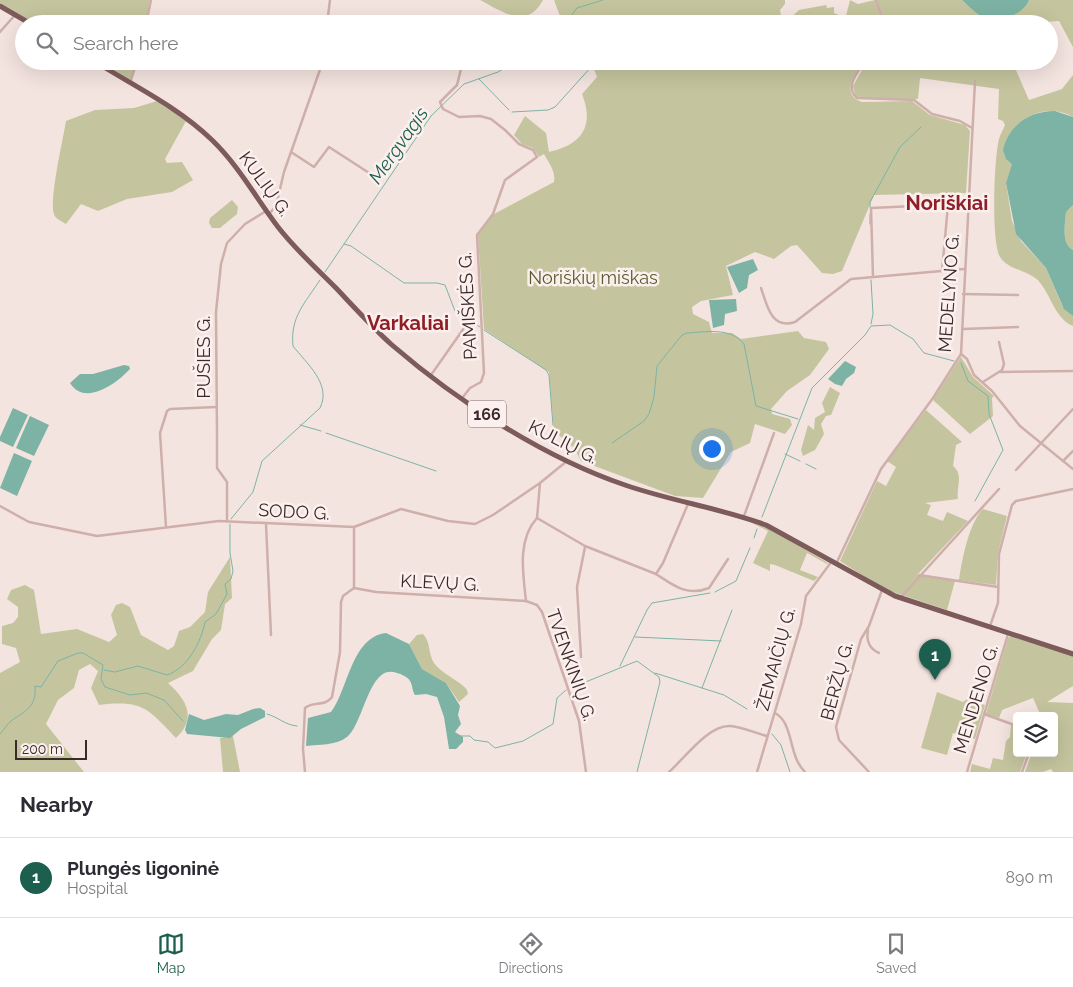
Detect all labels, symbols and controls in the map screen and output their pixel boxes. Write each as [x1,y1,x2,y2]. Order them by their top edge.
search box [15,15,1058,70]
icon: search [33,29,61,57]
text: Search here [73,32,179,54]
water label: Mergvagis [364,102,432,187]
street label: KULIŲ G. [235,147,296,220]
district label: Noriškiai [906,191,988,215]
street label: MEDELYNO G. [934,233,963,353]
street label: PAMIŠKĖS G. [453,252,481,361]
park label: Noriškių miškas [528,267,658,288]
district label: Varkaliai [367,311,449,335]
street label: PUŠIES G. [192,316,214,398]
road number: 166 [468,400,506,428]
street label: KULIŲ G. [525,415,601,468]
your location [699,436,725,462]
street label: SODO G. [258,499,330,524]
street label: KLEVŲ G. [400,570,480,595]
street label: ŽEMAIČIŲ G. [751,605,799,713]
street label: TVENKINIŲ G. [543,606,600,724]
street label: BERŽŲ G. [815,639,857,722]
pin: 1 [919,639,951,680]
street label: MENDENO G. [949,642,1002,756]
map controls [1013,712,1058,757]
button: layers [1013,712,1058,757]
scale bar [15,737,88,760]
text: 200 m [22,741,63,757]
text: Nearby [20,792,93,817]
text: Plungės ligoninė [67,857,219,879]
text: 1 [32,868,40,887]
text: 890 m [1006,868,1053,887]
text: Hospital [67,879,128,898]
tab: Map [157,930,185,976]
tab: Directions [498,930,563,976]
tab: Saved [876,930,916,976]

